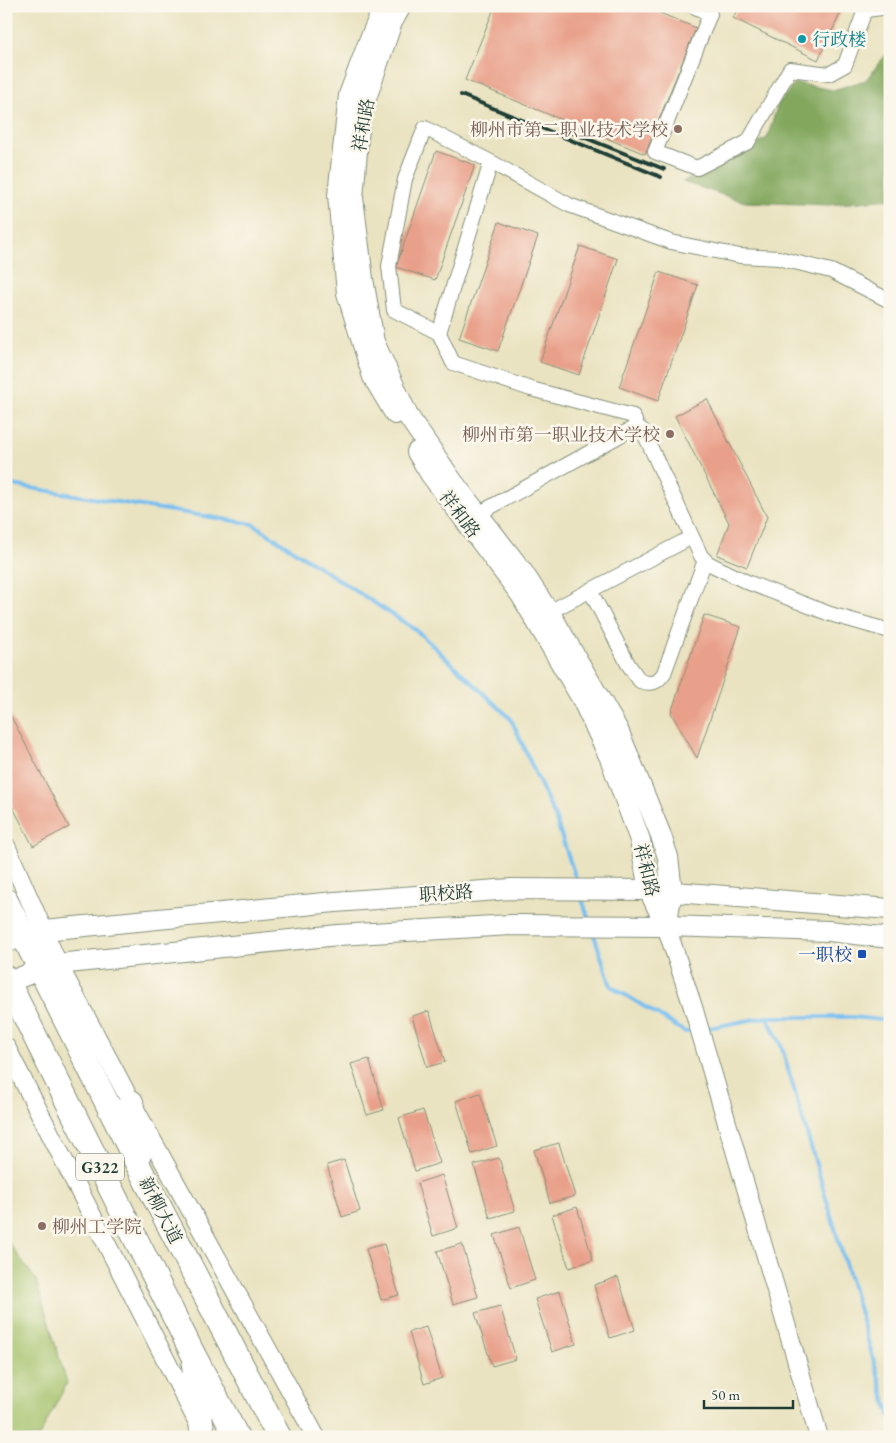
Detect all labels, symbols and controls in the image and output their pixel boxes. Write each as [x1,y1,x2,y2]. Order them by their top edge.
place label: 行政楼 [812,28,866,51]
marker: 行政楼 [796,33,808,45]
street label: 祥和路 [347,96,379,154]
place label: 柳州市第二职业技术学校 [470,118,668,141]
marker: 柳州市第二职业技术学校 [672,123,684,135]
place label: 柳州市第一职业技术学校 [462,423,660,446]
marker: 柳州市第一职业技术学校 [664,428,676,440]
street label: 祥和路 [435,486,485,542]
street label: 祥和路 [629,841,665,899]
street label: 职校路 [418,880,474,906]
place label: 一职校 [798,943,852,966]
marker: 一职校 [856,948,868,960]
road number: G322 [76,1154,124,1180]
street label: 新柳大道 [134,1173,188,1247]
place label: 柳州工学院 [52,1215,142,1238]
marker: 柳州工学院 [36,1220,48,1232]
scale bar [704,1378,792,1410]
text: 50 m [711,1385,740,1404]

